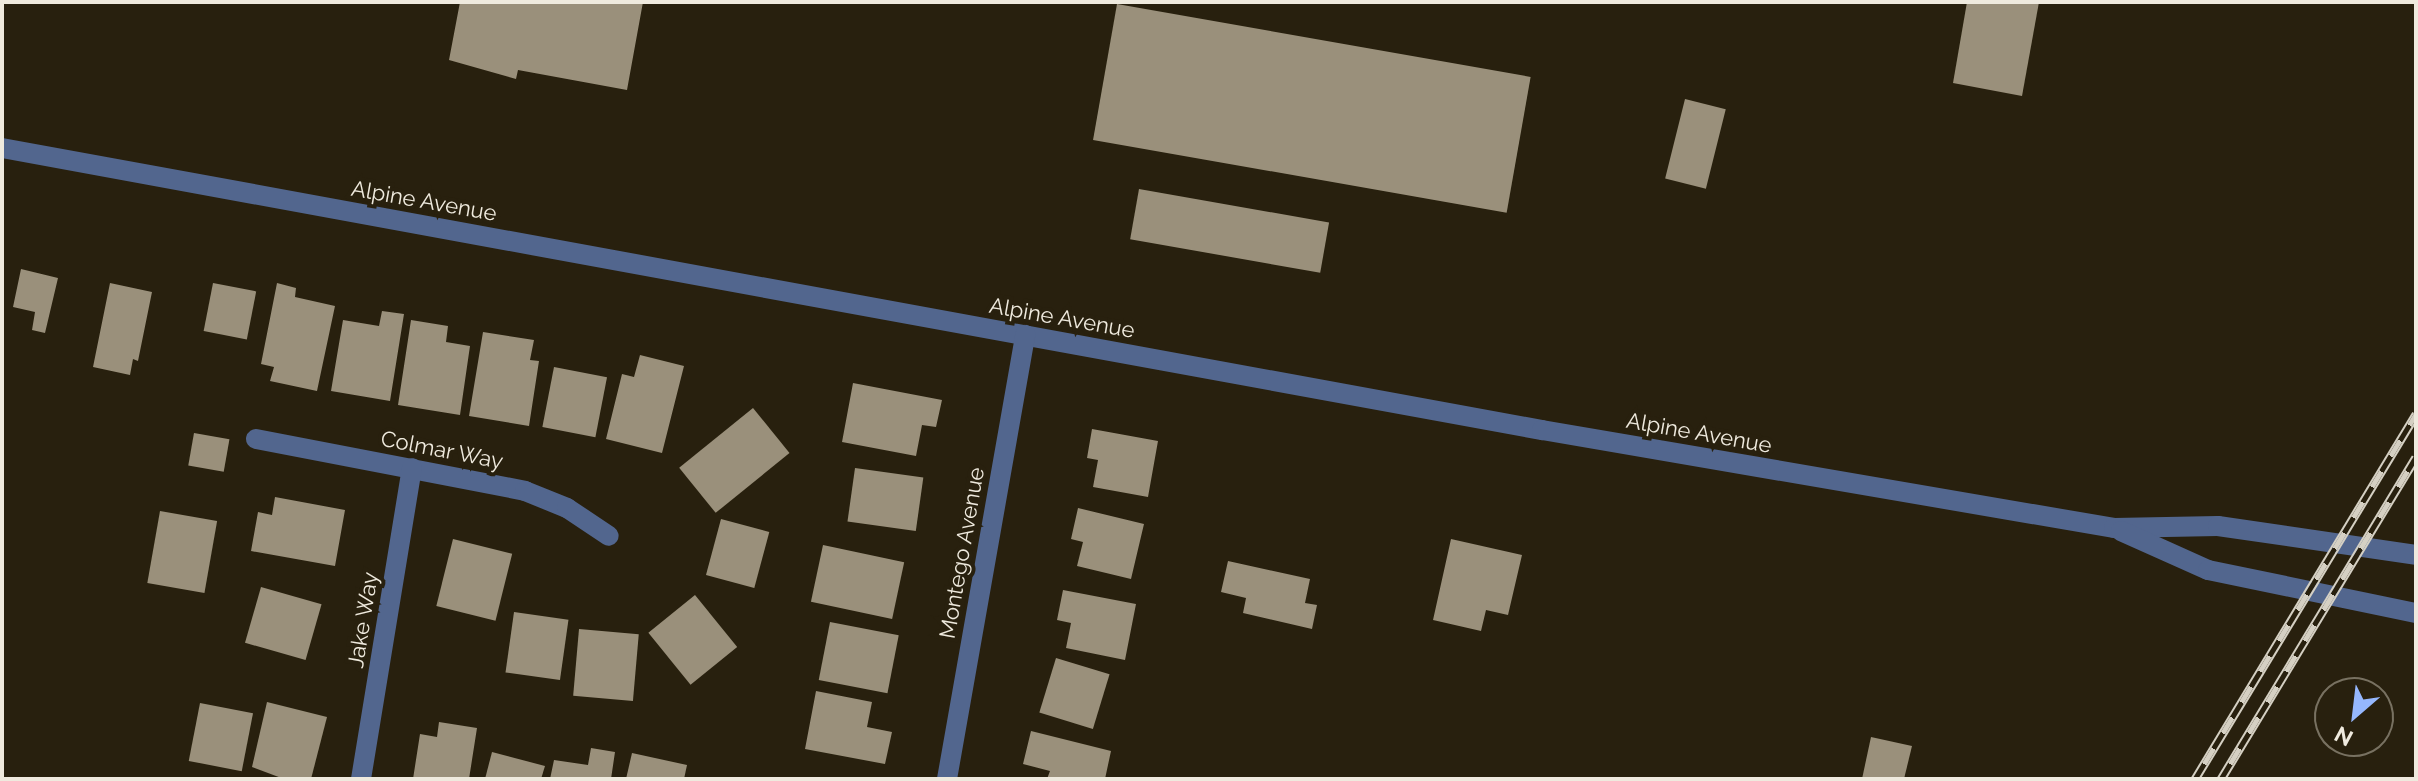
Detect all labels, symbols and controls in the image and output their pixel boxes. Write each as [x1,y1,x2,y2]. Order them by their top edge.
street label: Alpine Avenue [349,175,499,227]
street label: Alpine Avenue [987,292,1137,344]
street label: Alpine Avenue [1624,407,1774,459]
street label: Colmar Way [378,425,506,475]
street label: Montego Avenue [934,465,990,641]
street label: Jake Way [342,570,384,670]
north arrow [2314,677,2394,757]
text: N [2330,721,2357,752]

